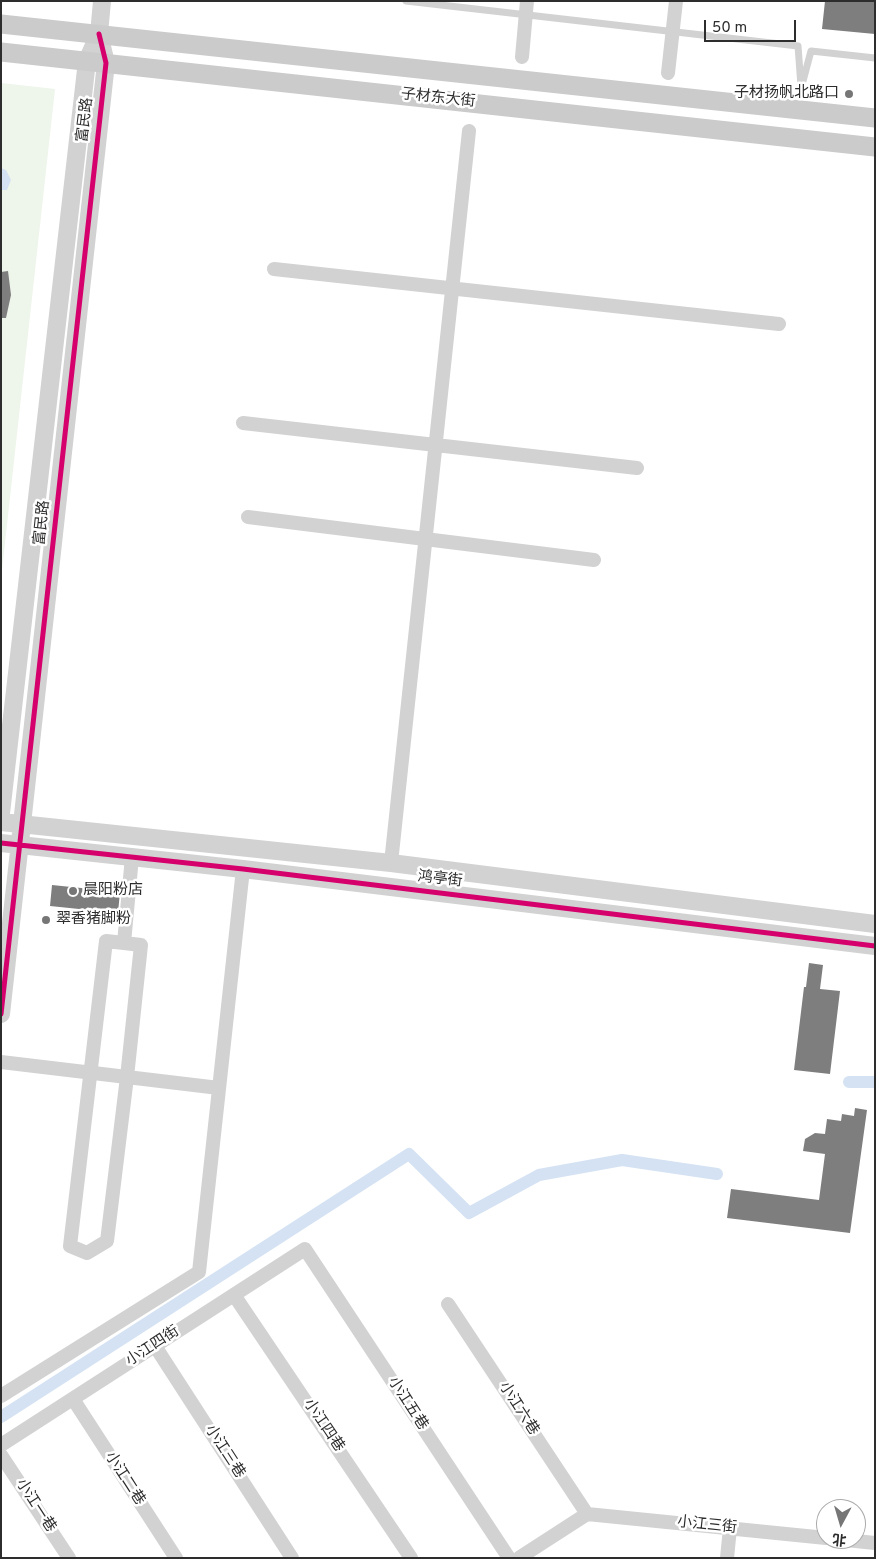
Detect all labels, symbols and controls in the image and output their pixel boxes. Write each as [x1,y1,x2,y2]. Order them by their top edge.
scale bar [706,10,798,42]
text: 50 m [712,19,747,38]
place label: 子材扬帆北路口 [734,85,839,103]
street label: 子材东大街 [400,86,476,112]
marker: 子材扬帆北路口 [843,88,855,100]
street label: 富民路 [74,97,98,143]
street label: 富民路 [32,500,54,546]
street label: 鸿亭街 [417,868,463,892]
place label: 晨阳粉店 [83,882,143,900]
marker: 晨阳粉店 [67,885,79,897]
place label: 翠香猪脚粉 [56,911,131,929]
marker: 翠香猪脚粉 [40,914,52,926]
street label: 小江四街 [123,1323,183,1371]
street label: 小江五巷 [383,1374,431,1434]
street label: 小江六巷 [494,1379,542,1439]
street label: 小江四巷 [299,1396,347,1456]
street label: 小江三巷 [200,1422,248,1482]
street label: 小江二巷 [100,1449,148,1509]
street label: 小江一巷 [11,1476,59,1536]
north arrow [816,1499,866,1549]
street label: 小江三街 [676,1514,738,1538]
text: 北 [832,1529,847,1548]

